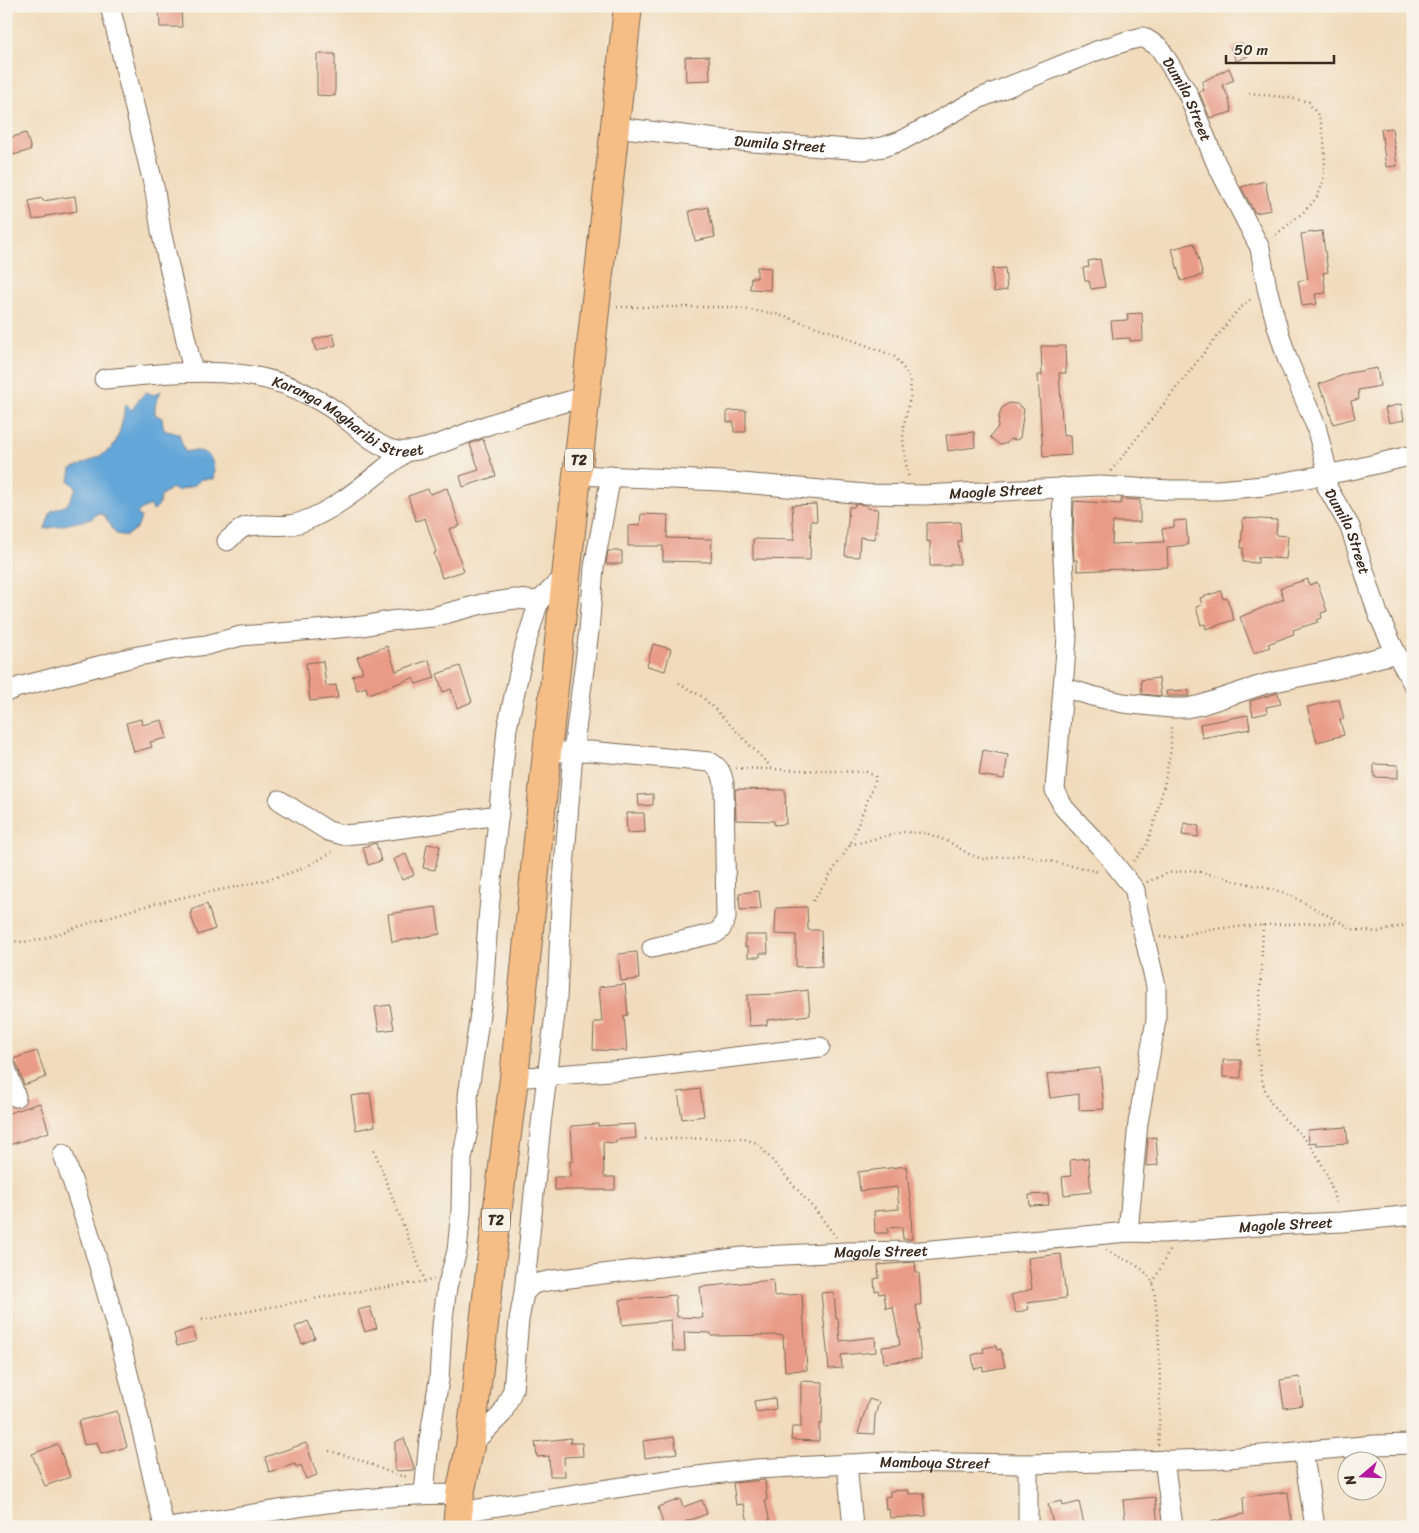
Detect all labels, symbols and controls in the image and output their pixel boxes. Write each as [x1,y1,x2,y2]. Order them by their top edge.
scale bar [1226,32,1334,64]
text: 50 m [1234,37,1269,63]
street label: Dumila Street [1155,52,1219,146]
street label: Dumila Street [733,128,827,160]
street label: Karanga Magharibi Street [269,368,426,464]
road number: T2 [565,448,593,472]
street label: Maogle Street [949,476,1044,507]
street label: Dumila Street [1317,483,1378,578]
road number: T2 [482,1208,510,1232]
street label: Magole Street [1238,1209,1334,1240]
street label: Magole Street [833,1237,930,1266]
street label: Mamboya Street [879,1449,991,1476]
north arrow [1336,1450,1386,1500]
text: N [1337,1471,1364,1490]

